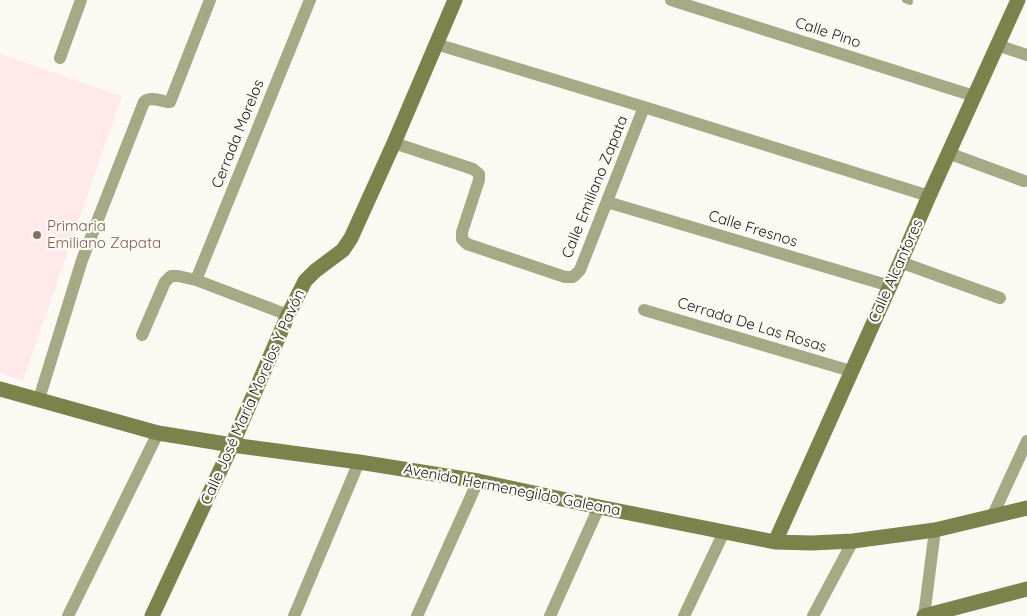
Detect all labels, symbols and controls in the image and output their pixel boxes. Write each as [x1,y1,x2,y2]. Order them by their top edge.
street label: Calle Pino [793,14,863,52]
street label: Cerrada Morelos [208,77,268,191]
street label: Calle Emiliano Zapata [558,113,632,261]
street label: Calle Fresnos [706,207,800,251]
street label: Calle Alcanfores [865,216,927,326]
place label: Primaria Emiliano Zapata [47,217,161,252]
marker: Primaria Emiliano Zapata [31,229,43,241]
street label: Calle José María Morelos Y Pavón [197,286,309,508]
street label: Cerrada De Las Rosas [675,294,829,356]
street label: Avenida Hermenegildo Galeana [402,460,622,520]

